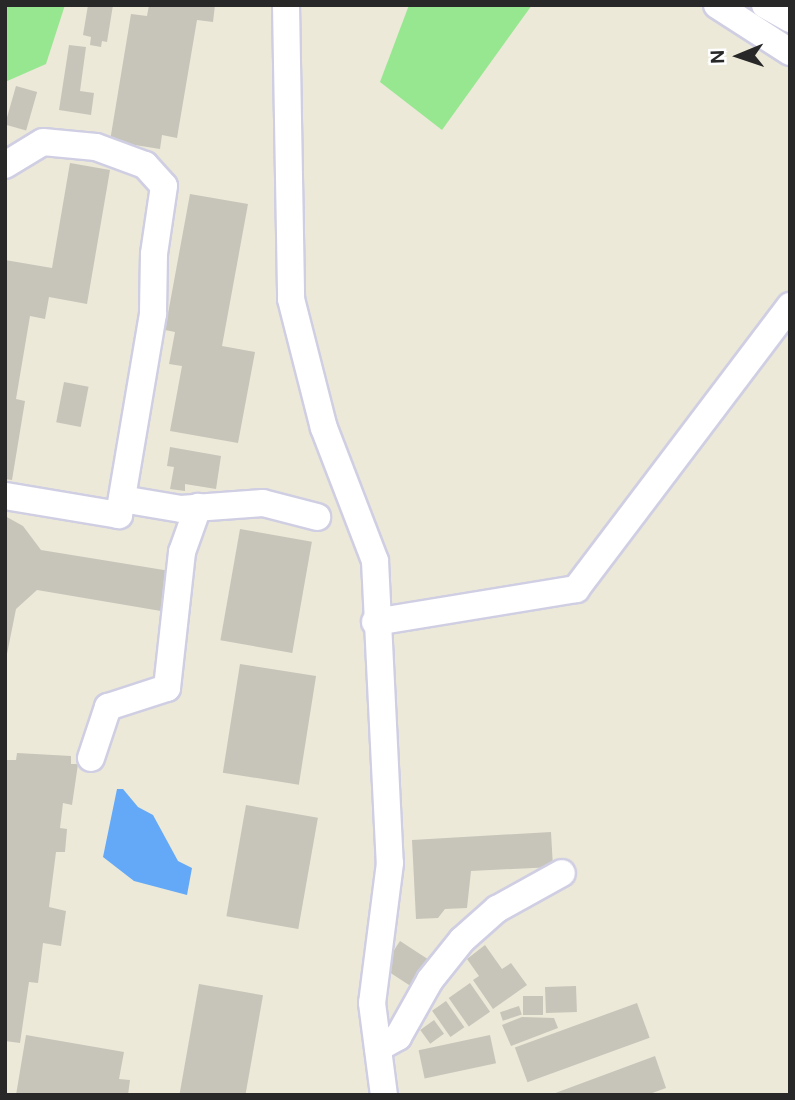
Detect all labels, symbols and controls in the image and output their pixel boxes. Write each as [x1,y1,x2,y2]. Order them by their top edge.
north arrow [704,21,774,91]
text: N [705,49,730,64]

